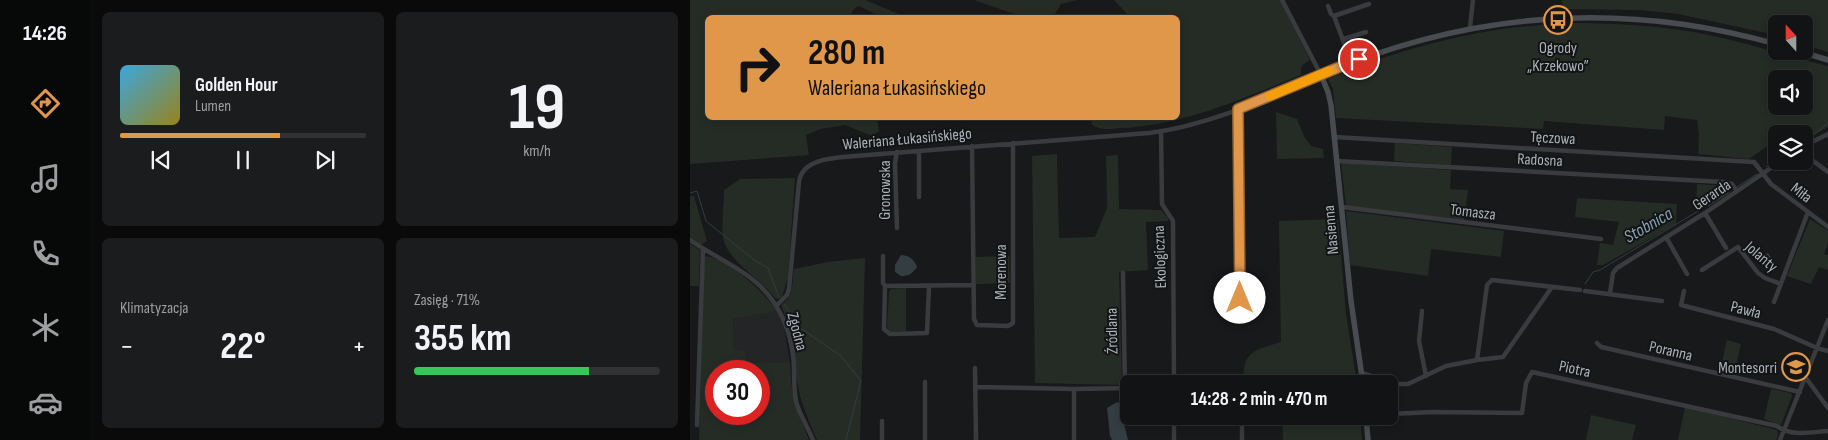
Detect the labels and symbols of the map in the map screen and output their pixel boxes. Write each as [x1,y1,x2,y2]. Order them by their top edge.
bus stop icon: Ogrody „Krzekowo” [1543,5,1573,35]
north arrow [1768,15,1812,60]
pin [1338,38,1380,80]
place label: Ogrody „Krzekowo” [1527,39,1589,76]
street label: Waleriana Łukasińskiego [842,124,972,155]
street label: Tęczowa [1530,128,1576,149]
street label: Radosna [1517,150,1563,171]
street label: Gronowska [876,160,895,220]
street label: Gerarda [1689,176,1735,215]
street label: Miła [1787,179,1815,207]
street label: Tomasza [1449,200,1497,225]
water label: Stobnica [1620,203,1677,248]
street label: Nasienna [1320,204,1343,255]
street label: Ekologiczna [1150,225,1171,289]
street label: Jolanty [1740,237,1781,276]
street label: Morenowa [992,244,1011,300]
position arrow [1213,271,1265,323]
street label: Pawła [1728,298,1763,323]
street label: Źródlana [1103,308,1122,354]
street label: Zgodna [782,310,811,353]
street label: Poranna [1647,337,1694,366]
school or university icon: Montesorri [1781,352,1811,382]
street label: Piotra [1557,357,1592,382]
place label: Montesorri [1718,359,1777,378]
speed limit sign: 30 [705,360,770,425]

